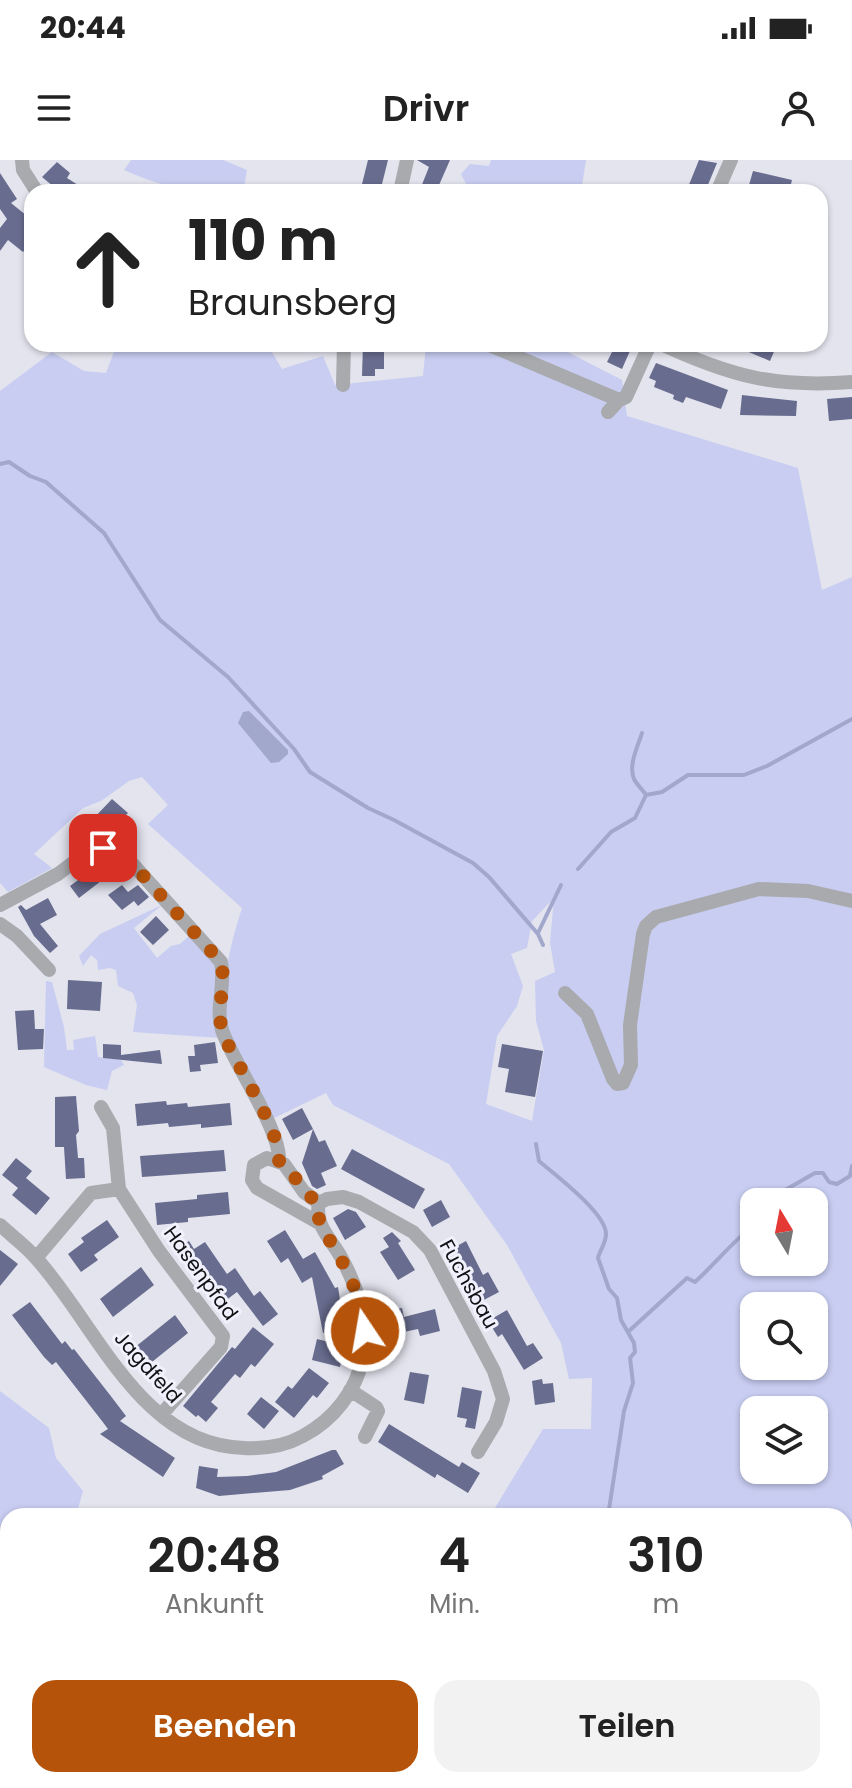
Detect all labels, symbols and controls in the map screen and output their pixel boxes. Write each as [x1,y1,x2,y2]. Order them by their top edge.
text: 20:44 [40,6,126,49]
text: Drivr [383,83,469,134]
icon: menu [32,86,76,130]
icon: person [776,86,820,130]
text: 110 m [188,201,338,280]
icon: ahead [56,216,160,320]
text: Braunsberg [188,277,397,328]
pin [69,814,137,882]
icon: arrive [81,826,125,870]
north arrow [740,1188,828,1276]
map controls [740,1188,828,1484]
street label: Hasenpfad [157,1220,245,1326]
street label: Fuchsbau [433,1234,505,1334]
position arrow [323,1289,407,1373]
button: search [740,1292,828,1380]
street label: Jagdfeld [108,1325,188,1409]
button: layers [740,1396,828,1484]
text: 20:48 [148,1522,281,1589]
text: 4 [438,1522,470,1589]
text: 310 [627,1522,704,1589]
text: Ankunft [165,1586,264,1622]
text: Min. [429,1586,480,1622]
text: m [652,1586,679,1622]
button: Beenden [32,1680,418,1772]
button: Teilen [434,1680,820,1772]

